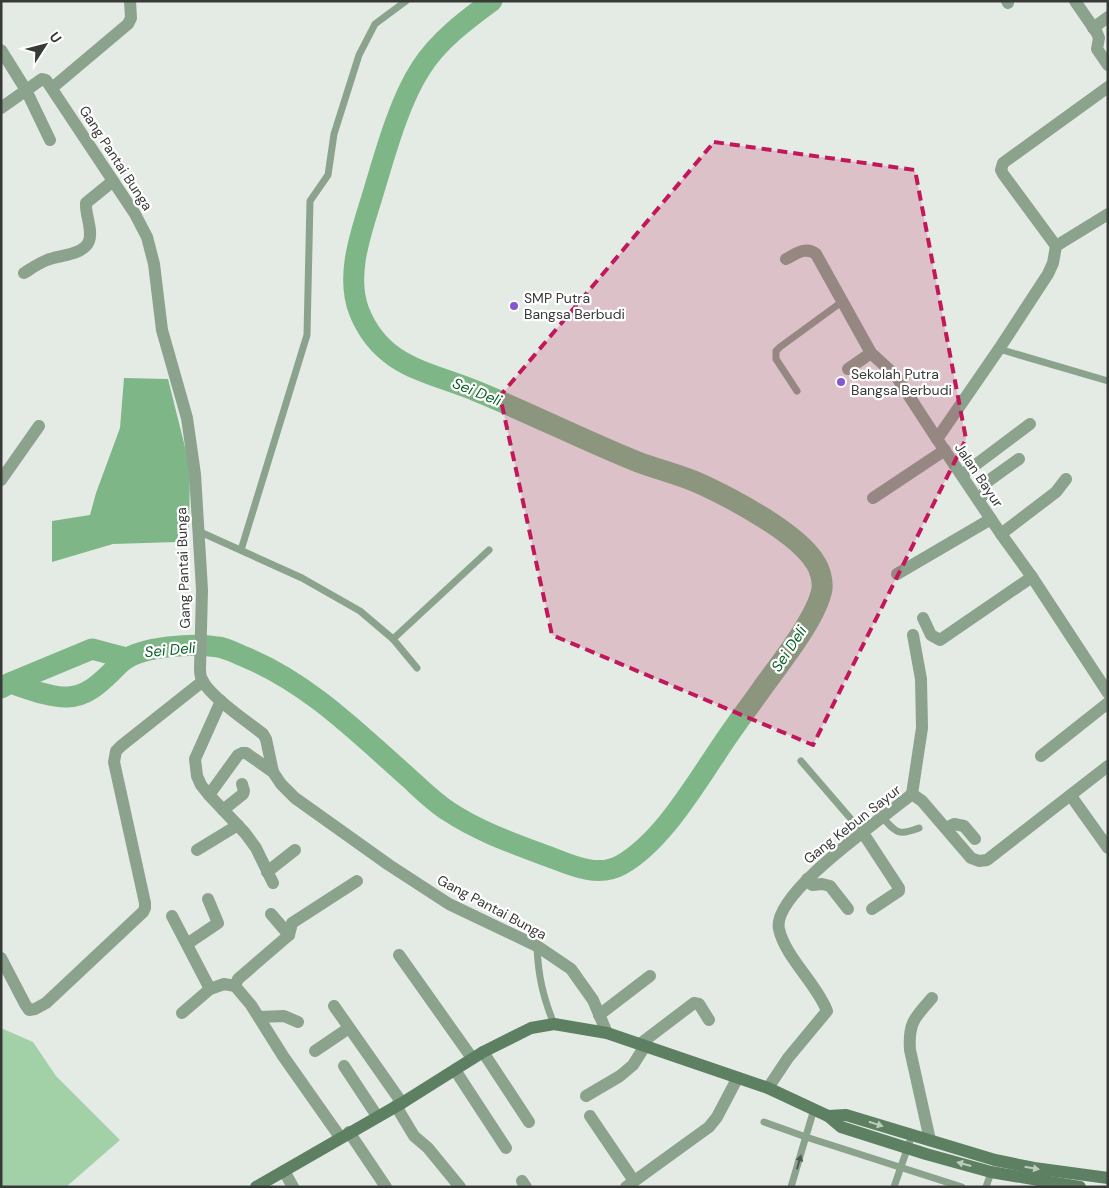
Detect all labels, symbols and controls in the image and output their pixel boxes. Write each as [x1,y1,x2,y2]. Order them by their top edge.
north arrow [20,20,70,70]
text: U [45,28,66,47]
street label: Gang Pantai Bunga [75,102,157,214]
place label: SMP Putra Bangsa Berbudi [524,289,625,323]
marker: SMP Putra Bangsa Berbudi [508,300,520,312]
place label: Sekolah Putra Bangsa Berbudi [851,365,952,399]
water label: Sei Deli [450,373,505,411]
marker: Sekolah Putra Bangsa Berbudi [835,376,847,388]
street label: Jalan Bayur [951,439,1007,511]
street label: Gang Pantai Bunga [172,507,194,629]
water label: Sei Deli [767,622,811,676]
water label: Sei Deli [144,638,197,662]
street label: Gang Kebun Sayur [800,780,904,868]
street label: Gang Pantai Bunga [434,871,550,943]
one-way arrow [868,1120,883,1128]
one-way arrow [795,1154,803,1169]
one-way arrow [956,1160,971,1168]
one-way arrow [1024,1164,1040,1172]

